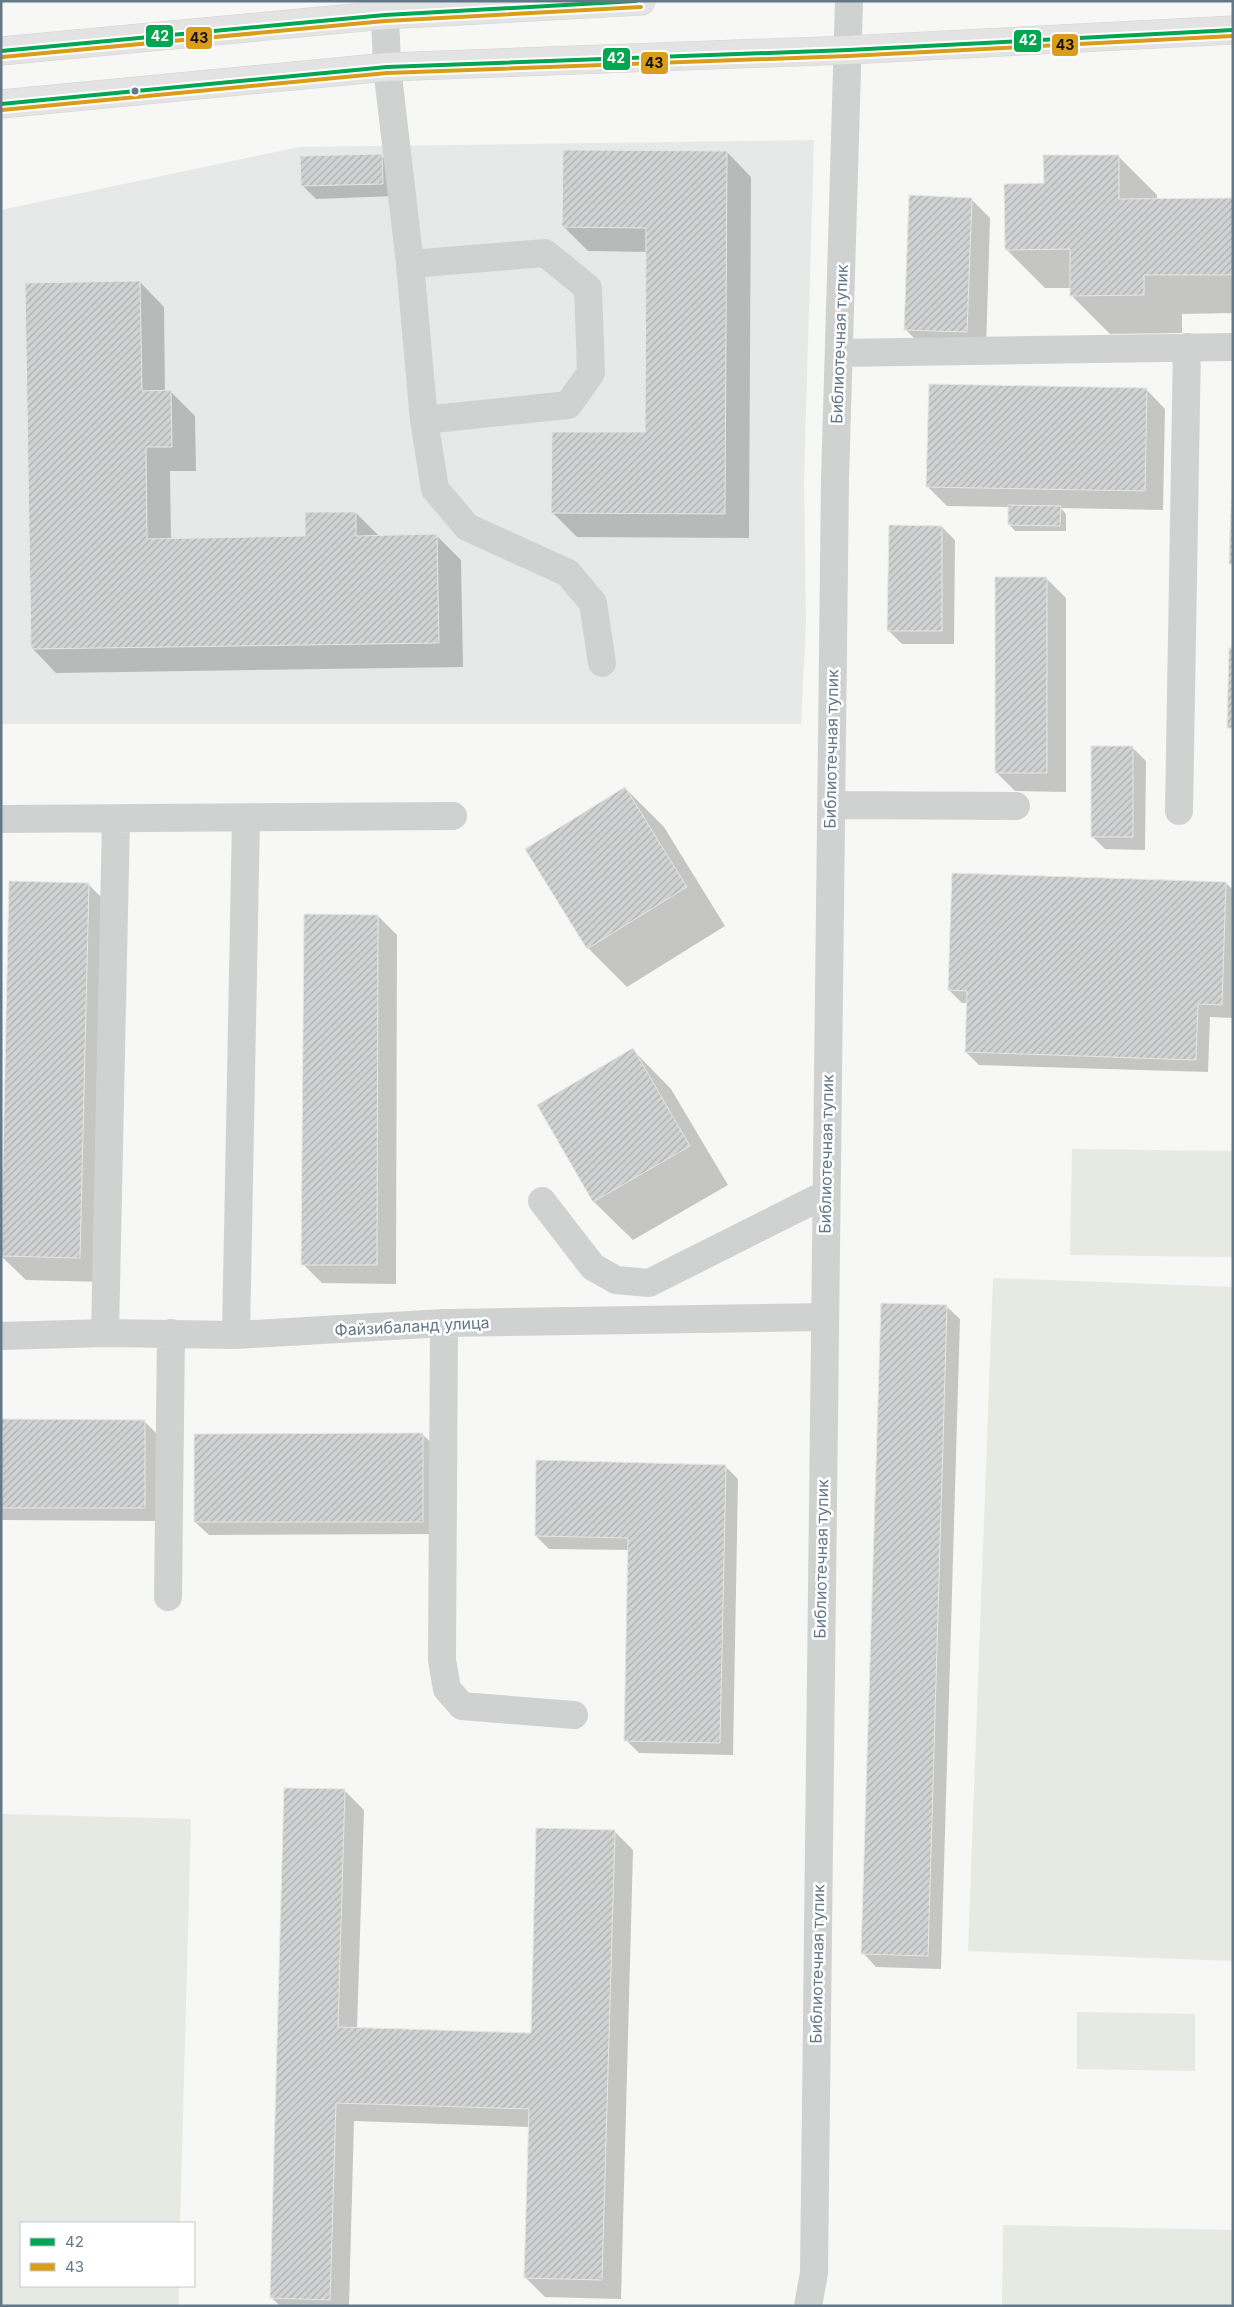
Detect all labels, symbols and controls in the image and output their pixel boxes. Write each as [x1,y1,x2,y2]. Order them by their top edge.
line badge: 42 [145,24,174,48]
line badge: 43 [185,26,213,50]
text: 42 [151,27,169,44]
text: 43 [190,29,208,46]
line badge: 42 [1013,29,1042,53]
text: 42 [1019,31,1037,48]
line badge: 43 [1051,33,1079,57]
text: 43 [1056,36,1074,53]
line badge: 42 [602,47,631,71]
text: 42 [607,49,625,66]
line badge: 43 [640,51,669,75]
text: 43 [645,54,663,71]
unlabelled marker [130,86,140,96]
street label: Библиотечная тупик [826,264,852,424]
street label: Библиотечная тупик [820,669,842,829]
street label: Библиотечная тупик [815,1074,837,1234]
street label: Файзибаланд улица [334,1312,490,1340]
street label: Библиотечная тупик [810,1479,832,1639]
street label: Библиотечная тупик [806,1884,828,2044]
legend [20,2222,195,2287]
text: 42 [65,2232,84,2251]
text: 43 [65,2257,84,2276]

